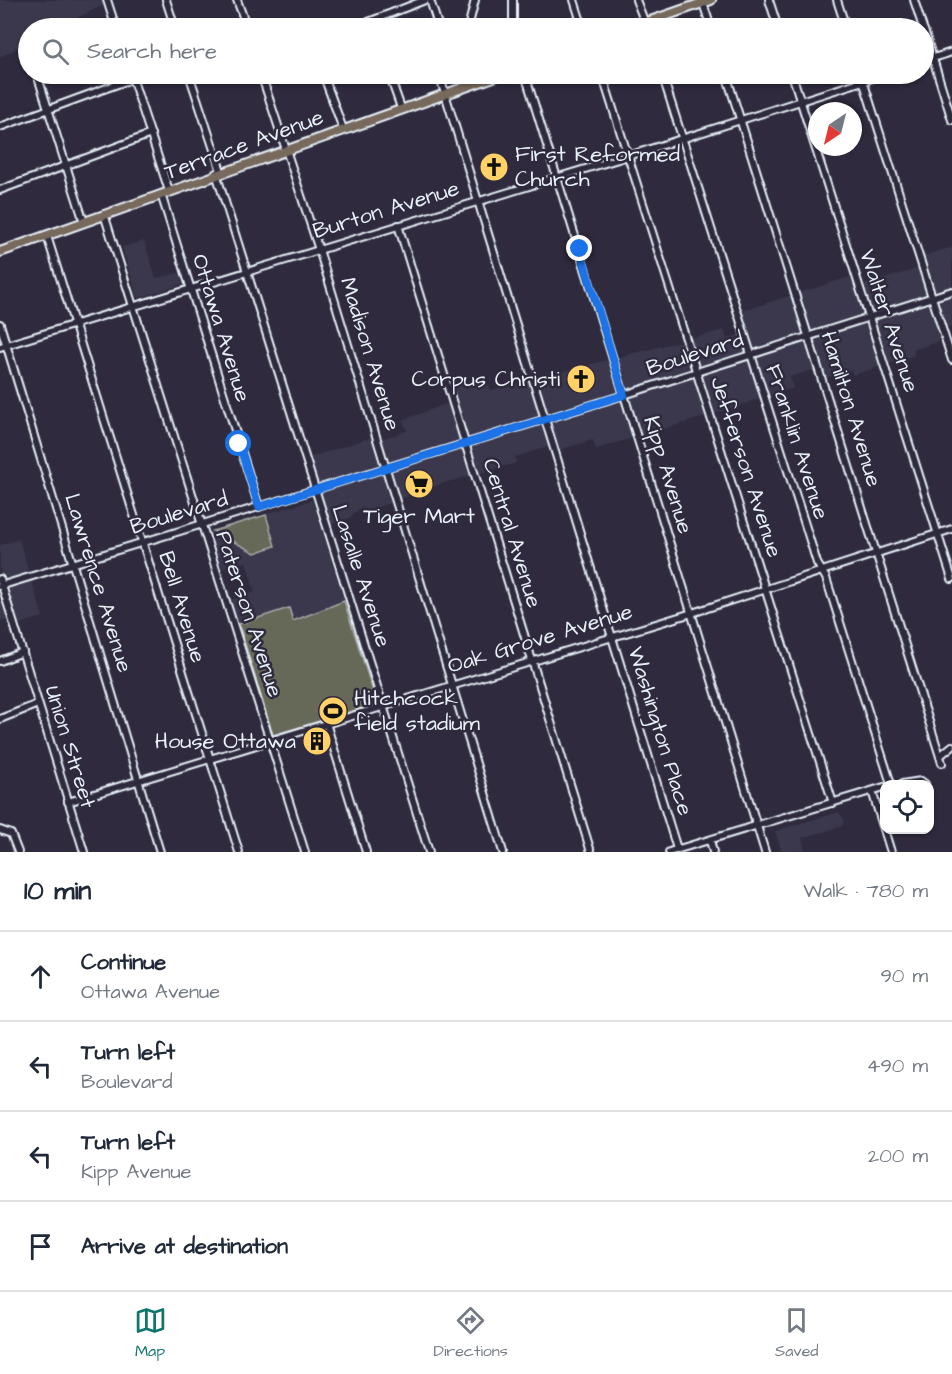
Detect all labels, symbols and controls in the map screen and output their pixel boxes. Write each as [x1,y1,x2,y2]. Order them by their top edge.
search box [18,18,934,84]
icon: search [39,35,72,68]
text: Search here [87,36,217,67]
street label: Terrace Avenue [160,102,328,188]
north arrow [808,102,862,156]
place label: First Reformed Church [515,139,680,195]
church icon: First Reformed Church [478,151,510,183]
street label: Burton Avenue [309,173,463,247]
route end [566,235,592,261]
street label: Walter Avenue [851,246,927,397]
street label: Ottawa Avenue [184,250,258,406]
street label: Madison Avenue [332,274,408,435]
street label: Boulevard [642,324,748,384]
street label: Hamilton Avenue [813,327,889,491]
street label: Franklin Avenue [757,361,837,524]
church icon: Corpus Christi [565,363,597,395]
place label: Corpus Christi [411,364,560,395]
street label: Jefferson Avenue [702,373,790,561]
street label: Kipp Avenue [635,412,701,538]
route start [225,430,251,456]
street label: Central Avenue [475,455,549,611]
supermarket icon: Tiger Mart [403,468,435,500]
street label: Boulevard [126,483,232,543]
street label: Lawrence Avenue [56,490,140,676]
street label: Lasalle Avenue [323,501,399,651]
place label: Tiger Mart [363,501,475,533]
street label: Paterson Avenue [208,527,290,701]
street label: Bell Avenue [150,548,214,666]
street label: Oak Grove Avenue [444,596,636,682]
street label: Washington Place [619,643,700,820]
street label: Union Street [37,682,103,812]
place label: Hitchcock field stadium [354,683,480,739]
sports icon: Hitchcock field stadium [317,695,349,727]
building icon: House Ottawa [301,725,333,757]
place label: House Ottawa [155,726,296,757]
map controls [880,780,934,834]
button: locate [880,780,934,834]
text: 10 min [24,873,91,909]
text: Walk · 780 m [803,877,928,905]
text: Continue [81,947,166,978]
icon: ahead [24,960,57,993]
text: 90 m [880,962,928,990]
text: Ottawa Avenue [81,978,220,1006]
text: Turn left [81,1037,175,1068]
icon: left [24,1050,57,1083]
text: 490 m [867,1052,928,1080]
text: Boulevard [81,1068,172,1096]
text: Turn left [81,1127,175,1158]
icon: left [24,1140,57,1173]
text: 200 m [868,1142,928,1170]
text: Kipp Avenue [81,1158,191,1186]
icon: arrive [24,1230,57,1263]
text: Arrive at destination [81,1231,288,1262]
tab: Map [134,1304,167,1362]
tab: Directions [434,1304,508,1362]
tab: Saved [775,1304,818,1362]

